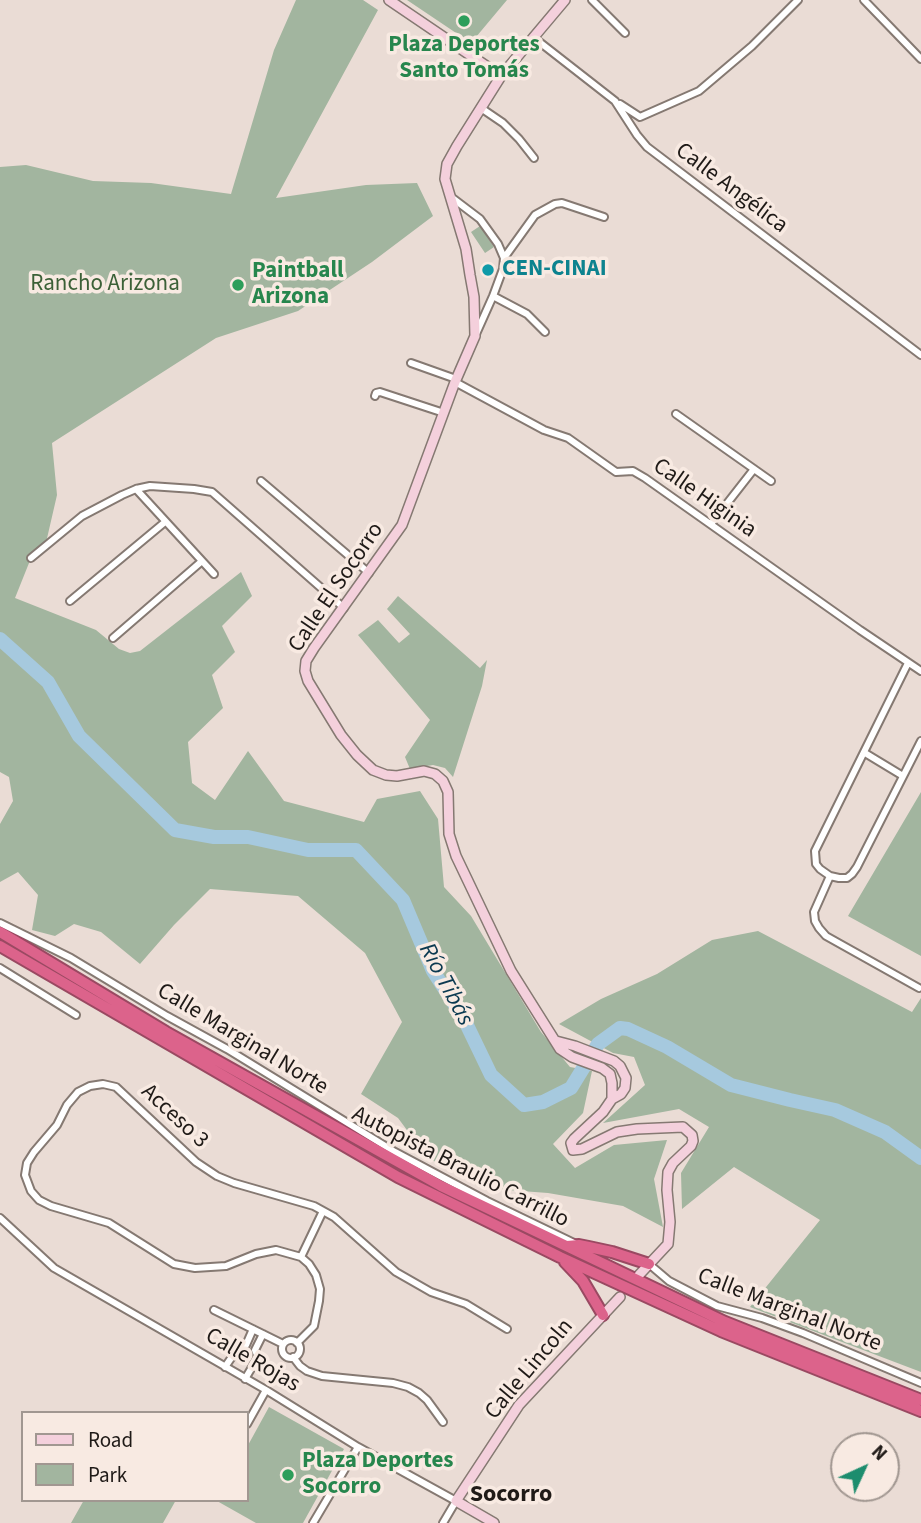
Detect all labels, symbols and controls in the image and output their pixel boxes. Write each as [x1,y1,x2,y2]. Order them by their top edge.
marker: Plaza Deportes Santo Tomás [456,13,472,29]
place label: Plaza Deportes Santo Tomás [388,32,540,86]
street label: Calle Angélica [669,138,793,240]
place label: CEN-CINAI [502,256,607,284]
place label: Paintball Arizona [252,258,344,312]
marker: CEN-CINAI [480,262,496,278]
park label: Rancho Arizona [30,271,180,299]
marker: Paintball Arizona [230,277,246,293]
street label: Calle Higinia [647,453,761,545]
street label: Calle El Socorro [283,518,391,658]
water label: Río Tibás [411,939,479,1031]
street label: Calle Marginal Norte [151,978,333,1102]
street label: Acceso 3 [135,1079,213,1155]
street label: Autopista Braulio Carrillo [347,1101,573,1235]
street label: Calle Marginal Norte [693,1263,885,1359]
street label: Calle Lincoln [480,1314,580,1426]
street label: Calle Rojas [200,1323,304,1399]
legend [21,1411,248,1502]
text: Road [88,1425,133,1455]
north arrow [830,1432,900,1502]
text: N [865,1439,893,1467]
place label: Plaza Deportes Socorro [302,1448,454,1502]
text: Park [88,1460,127,1490]
marker: Plaza Deportes Socorro [280,1467,296,1483]
district label: Socorro [470,1482,552,1510]

